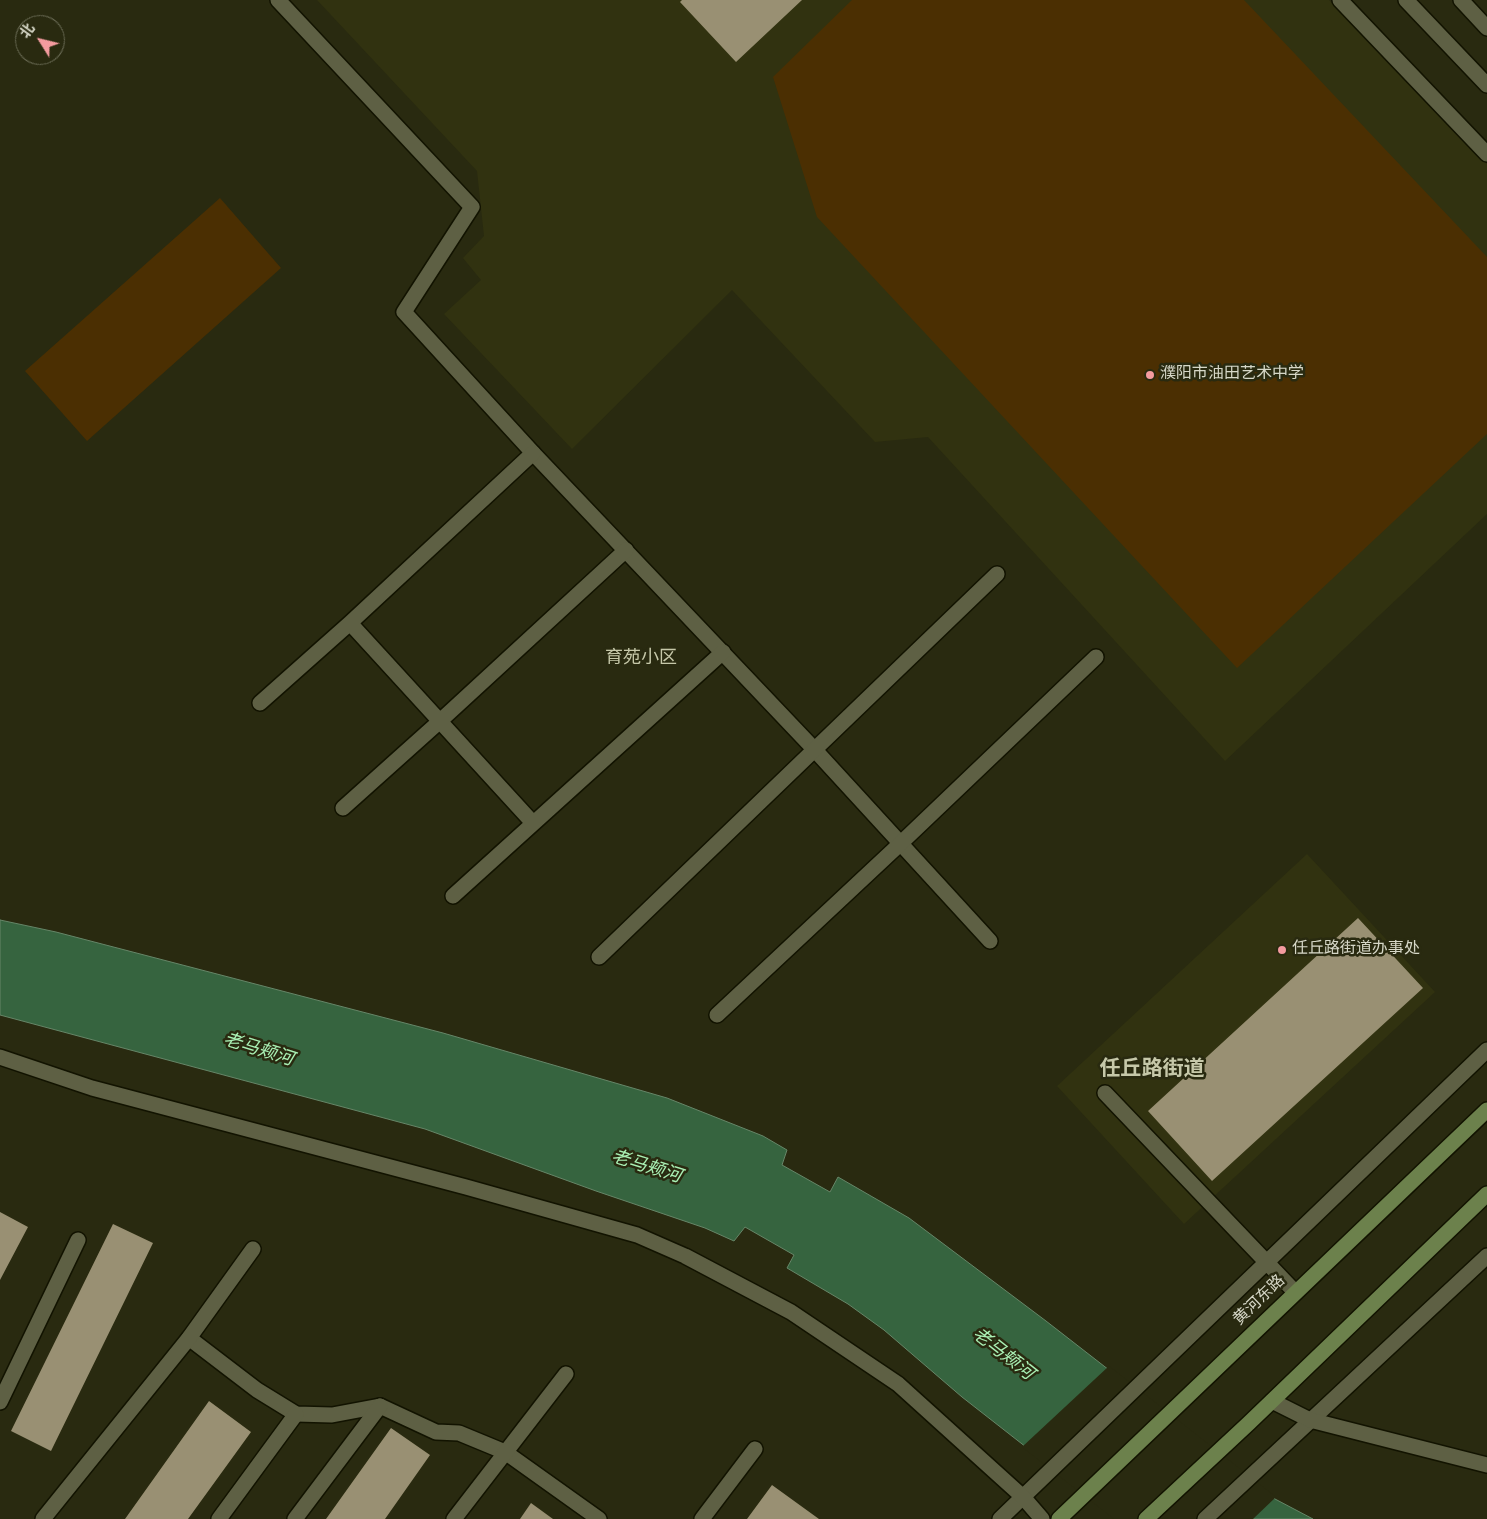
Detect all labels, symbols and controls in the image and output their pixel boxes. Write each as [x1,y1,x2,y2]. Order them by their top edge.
north arrow [15,15,65,65]
text: 北 [17,21,39,42]
place label: 濮阳市油田艺术中学 [1160,365,1304,385]
marker: 濮阳市油田艺术中学 [1144,369,1156,381]
district label: 育苑小区 [605,648,677,670]
place label: 任丘路街道办事处 [1292,940,1420,960]
marker: 任丘路街道办事处 [1276,944,1288,956]
water label: 老马颊河 [220,1030,296,1072]
district label: 任丘路街道 [1100,1058,1204,1084]
water label: 老马颊河 [608,1147,684,1189]
street label: 黄河东路 [1230,1272,1290,1330]
water label: 老马颊河 [967,1324,1037,1386]

